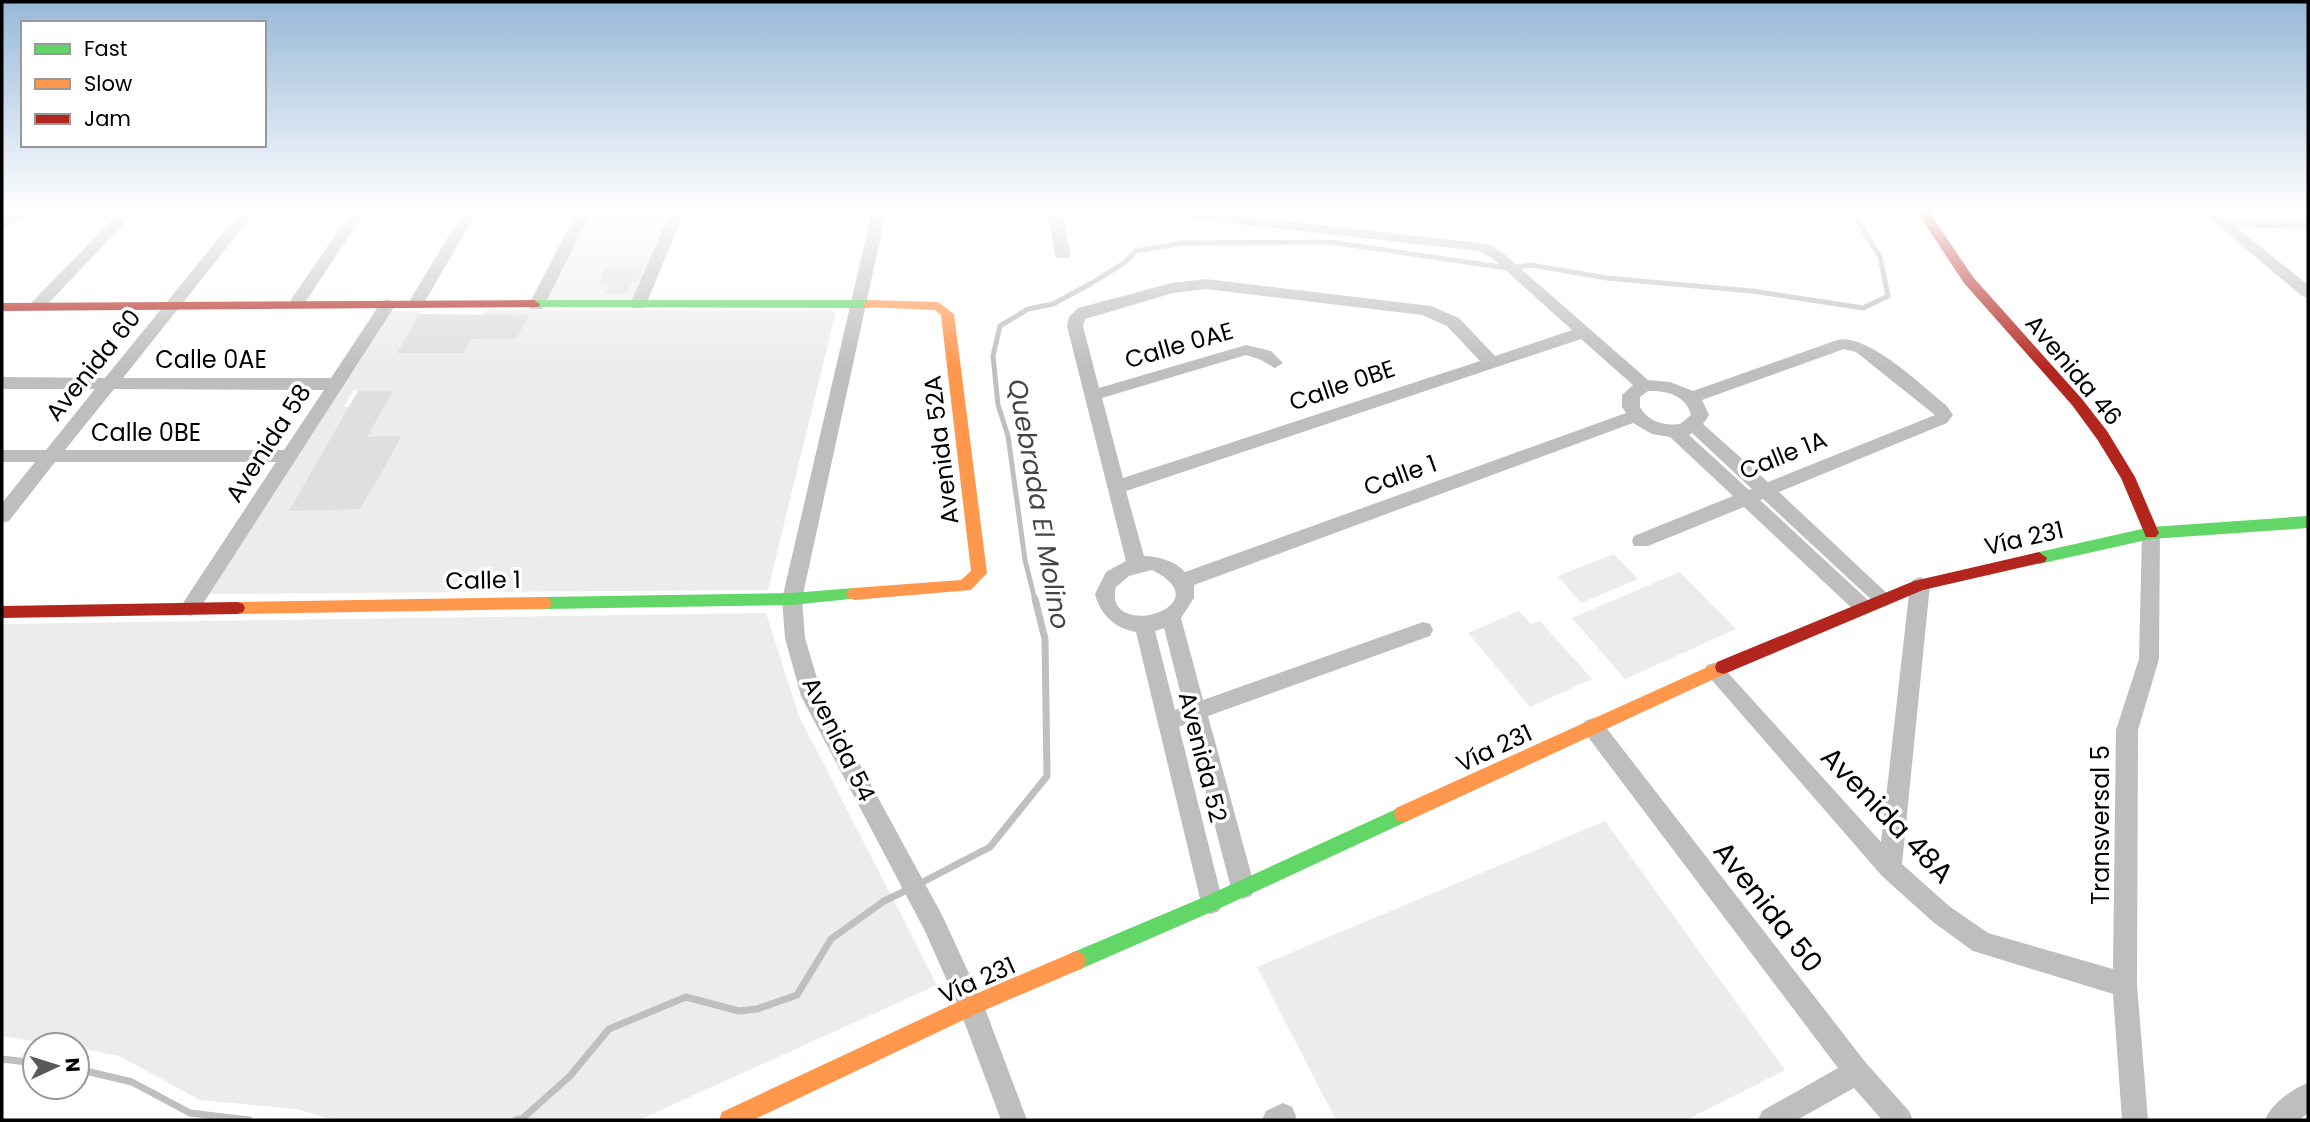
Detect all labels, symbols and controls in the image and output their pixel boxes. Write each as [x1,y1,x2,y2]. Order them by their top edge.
legend [21,21,266,147]
text: Fast [84,34,127,63]
text: Slow [84,69,132,98]
text: Jam [84,104,131,133]
street label: Avenida 60 [38,302,148,428]
street label: Avenida 46 [2018,308,2130,432]
street label: Calle 0AE [1121,314,1237,376]
street label: Calle 0AE [155,343,267,376]
street label: Calle 0BE [1285,352,1399,418]
street label: Avenida 52A [916,374,966,526]
water label: Quebrada El Molino [999,376,1079,632]
street label: Avenida 58 [217,377,319,509]
street label: Calle 0BE [91,416,201,449]
street label: Calle 1A [1734,423,1832,487]
street label: Calle 1 [1359,447,1441,503]
street label: Vía 231 [1981,513,2067,563]
street label: Calle 1 [445,563,521,597]
street label: Avenida 54 [795,671,883,807]
street label: Avenida 52 [1171,688,1235,826]
street label: Vía 231 [1451,716,1537,780]
street label: Avenida 48A [1812,738,1962,892]
street label: Transversal 5 [2084,745,2117,905]
street label: Avenida 50 [1704,833,1832,981]
street label: Vía 231 [934,949,1020,1011]
north arrow [21,1031,91,1101]
text: N [58,1057,86,1073]

